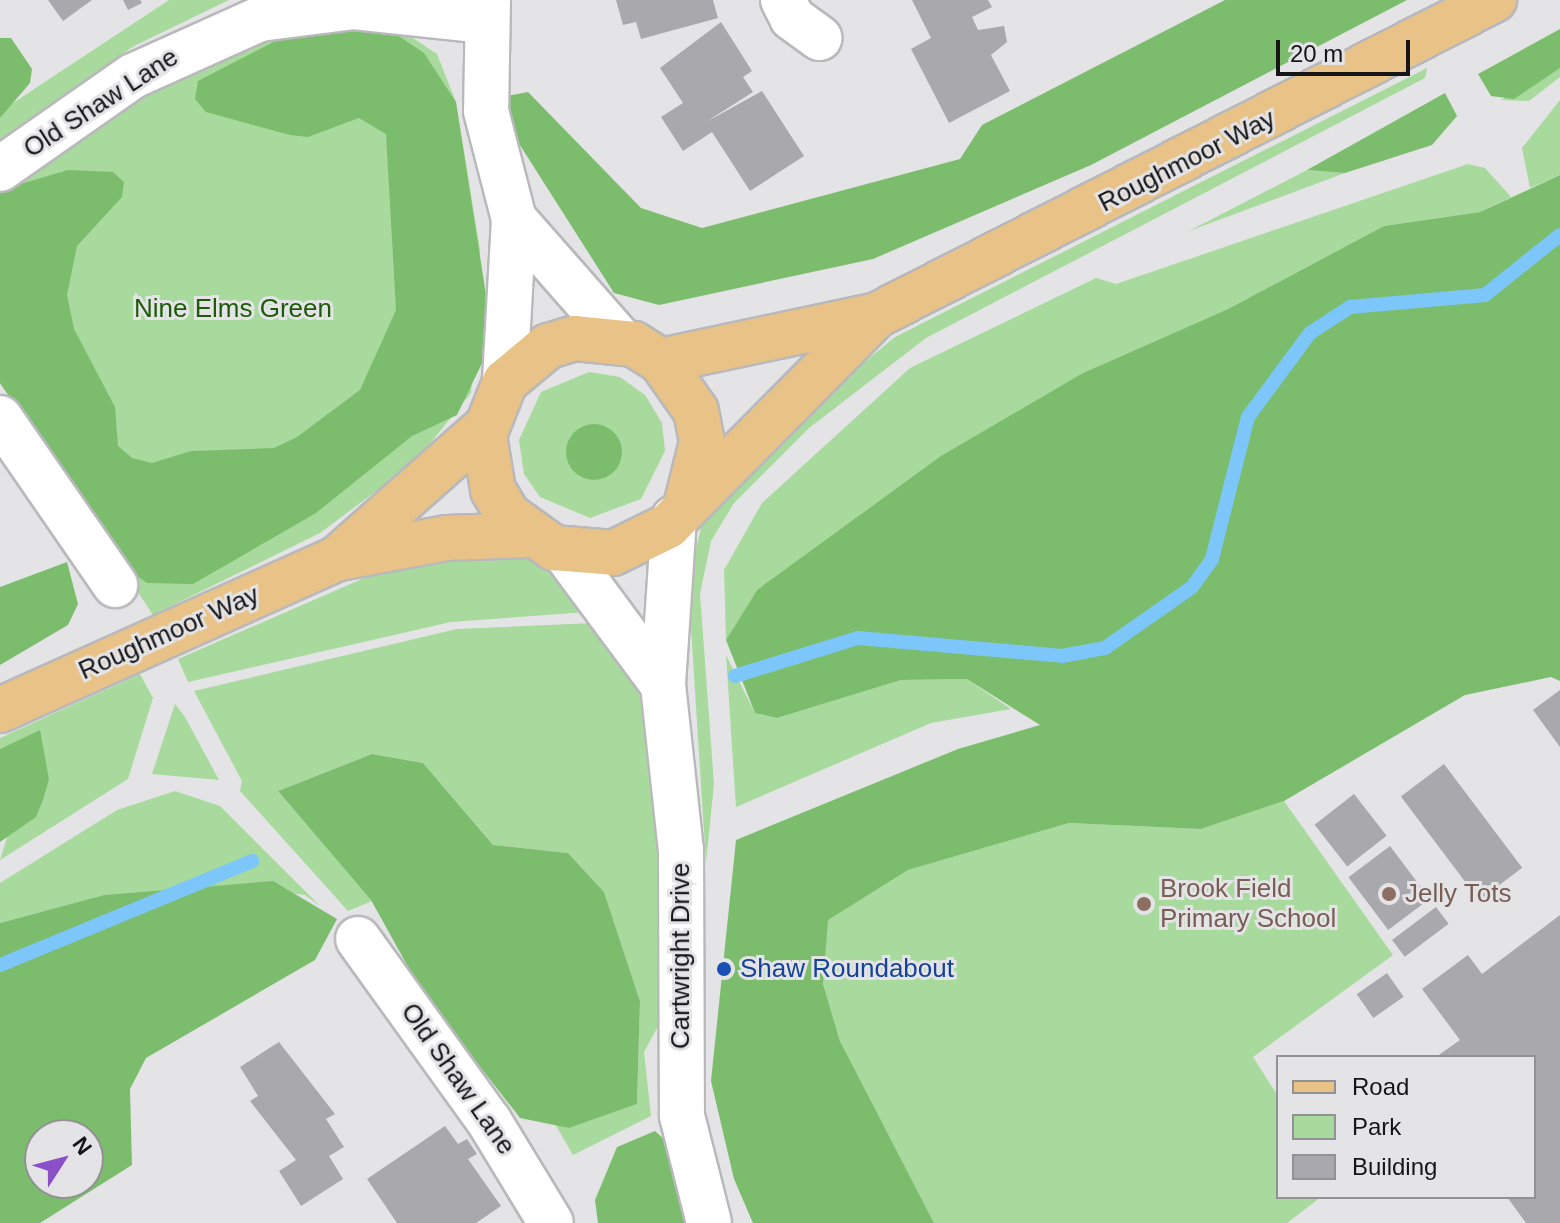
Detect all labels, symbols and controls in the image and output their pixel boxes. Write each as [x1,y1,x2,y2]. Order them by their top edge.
scale bar [1280,24,1414,74]
text: 20 m [1290,40,1343,67]
street label: Old Shaw Lane [18,42,184,164]
street label: Roughmoor Way [1093,103,1281,219]
park label: Nine Elms Green [134,293,332,325]
street label: Roughmoor Way [74,579,264,687]
street label: Cartwright Drive [665,863,697,1049]
place label: Brook Field Primary School [1160,873,1336,934]
place label: Jelly Tots [1405,878,1512,910]
marker: Jelly Tots [1380,885,1398,903]
marker: Brook Field Primary School [1135,895,1153,913]
place label: Shaw Roundabout [740,953,954,985]
marker: Shaw Roundabout [715,960,733,978]
street label: Old Shaw Lane [394,997,522,1161]
legend [1276,1055,1536,1199]
text: Road [1352,1073,1409,1100]
text: Park [1352,1113,1401,1140]
north arrow [24,1119,104,1199]
text: N [67,1132,97,1160]
text: Building [1352,1153,1437,1180]

